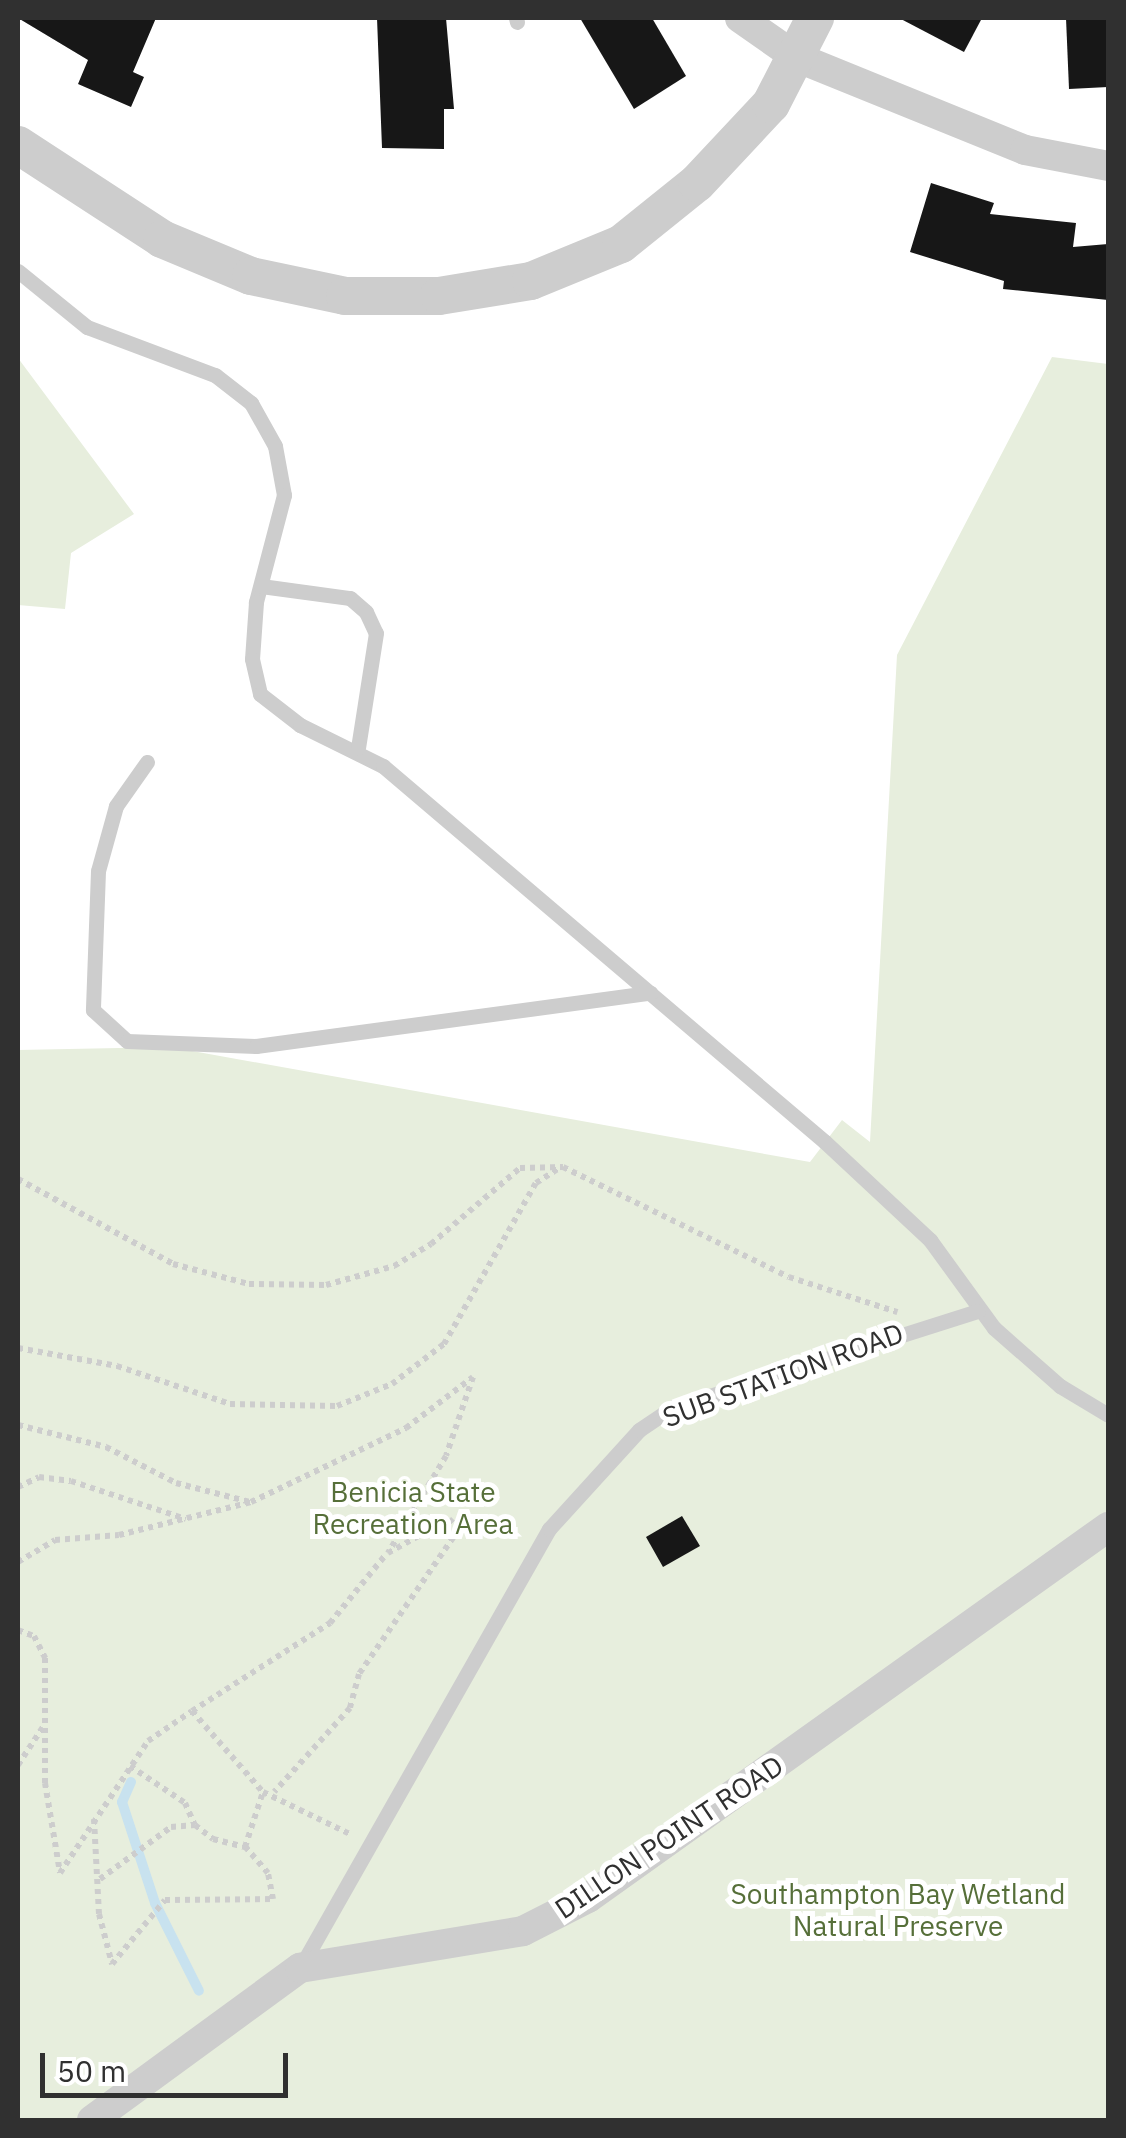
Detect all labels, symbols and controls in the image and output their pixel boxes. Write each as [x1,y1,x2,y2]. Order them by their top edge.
street label: SUB STATION ROAD [658,1316,908,1434]
park label: Benicia State Recreation Area [313,1475,513,1541]
street label: DILLON POINT ROAD [549,1748,789,1926]
park label: Southampton Bay Wetland Natural Preserve [730,1877,1066,1943]
scale bar [45,2033,292,2095]
text: 50 m [57,2051,126,2090]

